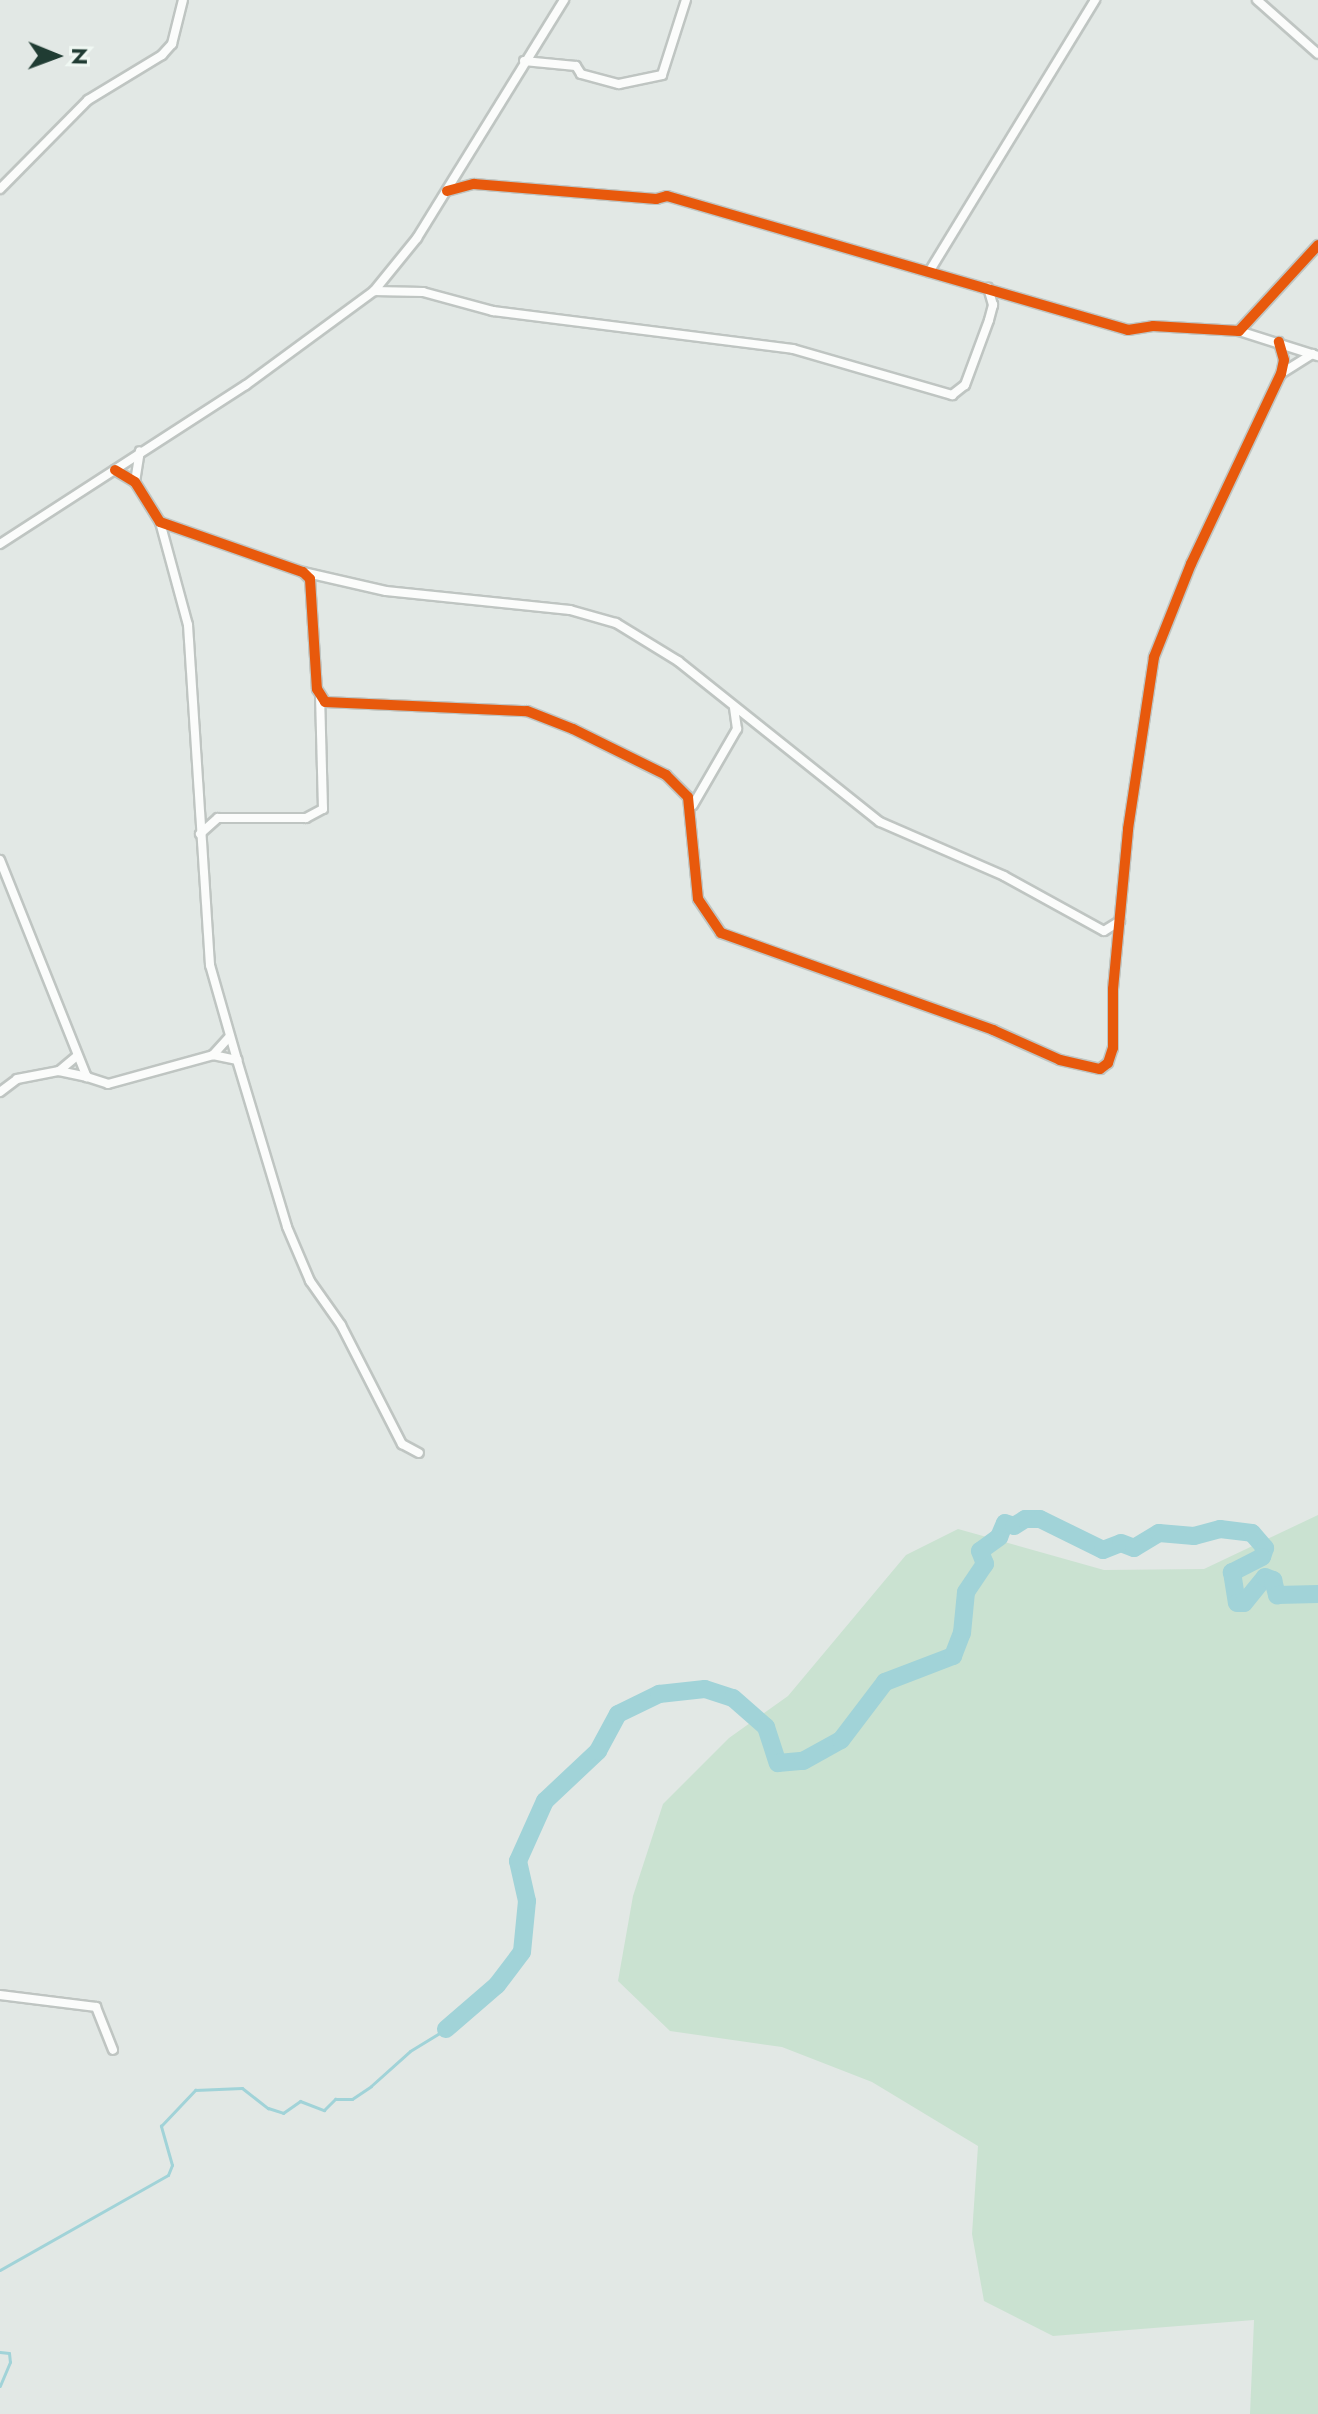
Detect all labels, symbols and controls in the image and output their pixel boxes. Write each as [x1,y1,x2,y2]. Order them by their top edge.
north arrow [16,16,96,96]
text: N [64,47,96,65]

